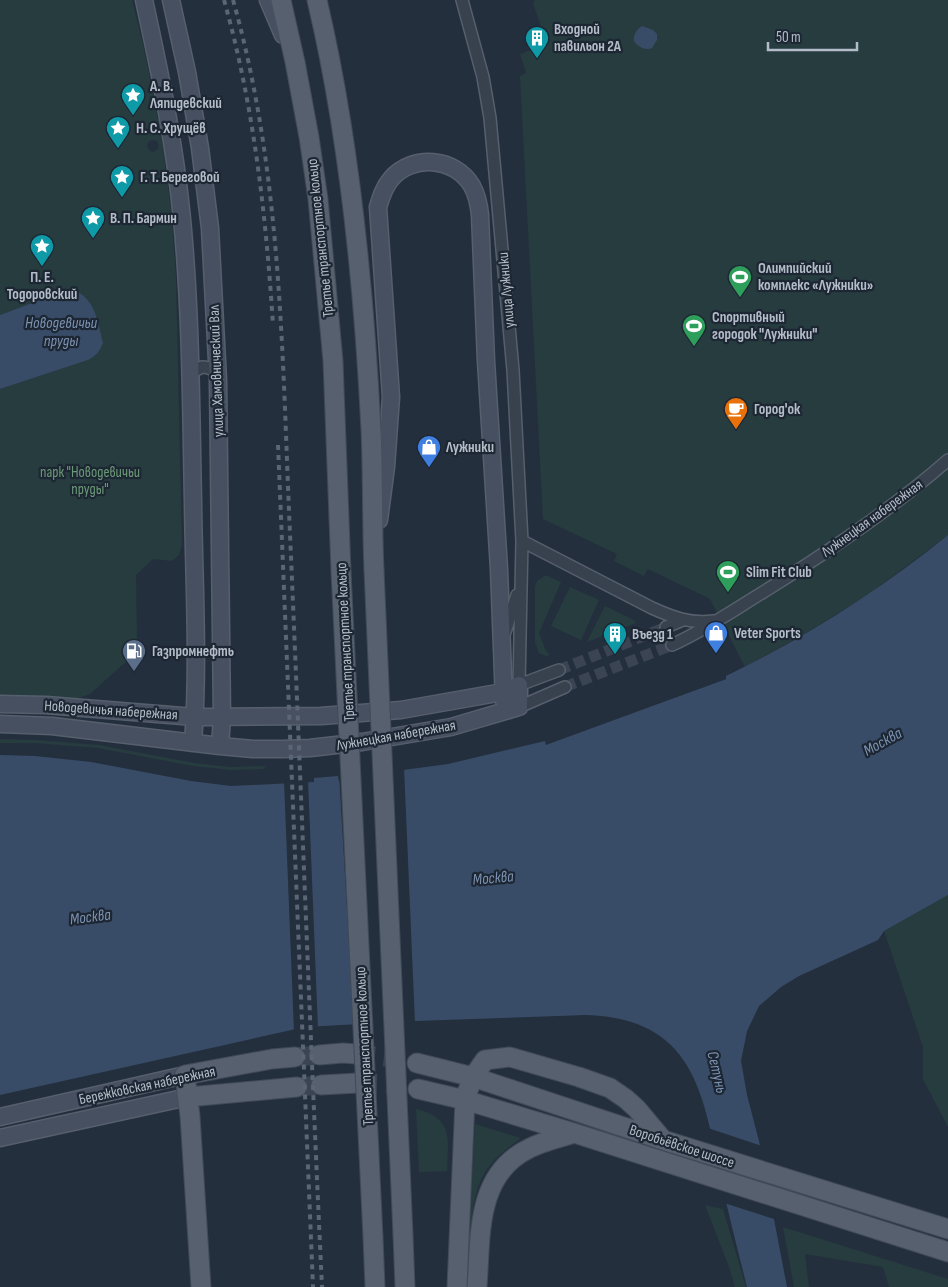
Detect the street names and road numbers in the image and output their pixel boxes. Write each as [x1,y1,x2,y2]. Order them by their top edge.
street label: Третье транспортное кольцо [303,158,338,318]
street label: улица Лужники [494,251,519,329]
street label: улица Хамовнический Вал [205,304,228,437]
street label: Лужнецкая набережная [817,475,927,562]
street label: Третье транспортное кольцо [332,562,359,722]
street label: Новодевичья набережная [44,696,178,725]
street label: Лужнецкая набережная [334,716,457,756]
street label: Третье транспортное кольцо [351,966,378,1126]
street label: Бережковская набережная [77,1062,217,1109]
street label: Воробьёвское шоссе [627,1121,737,1172]

